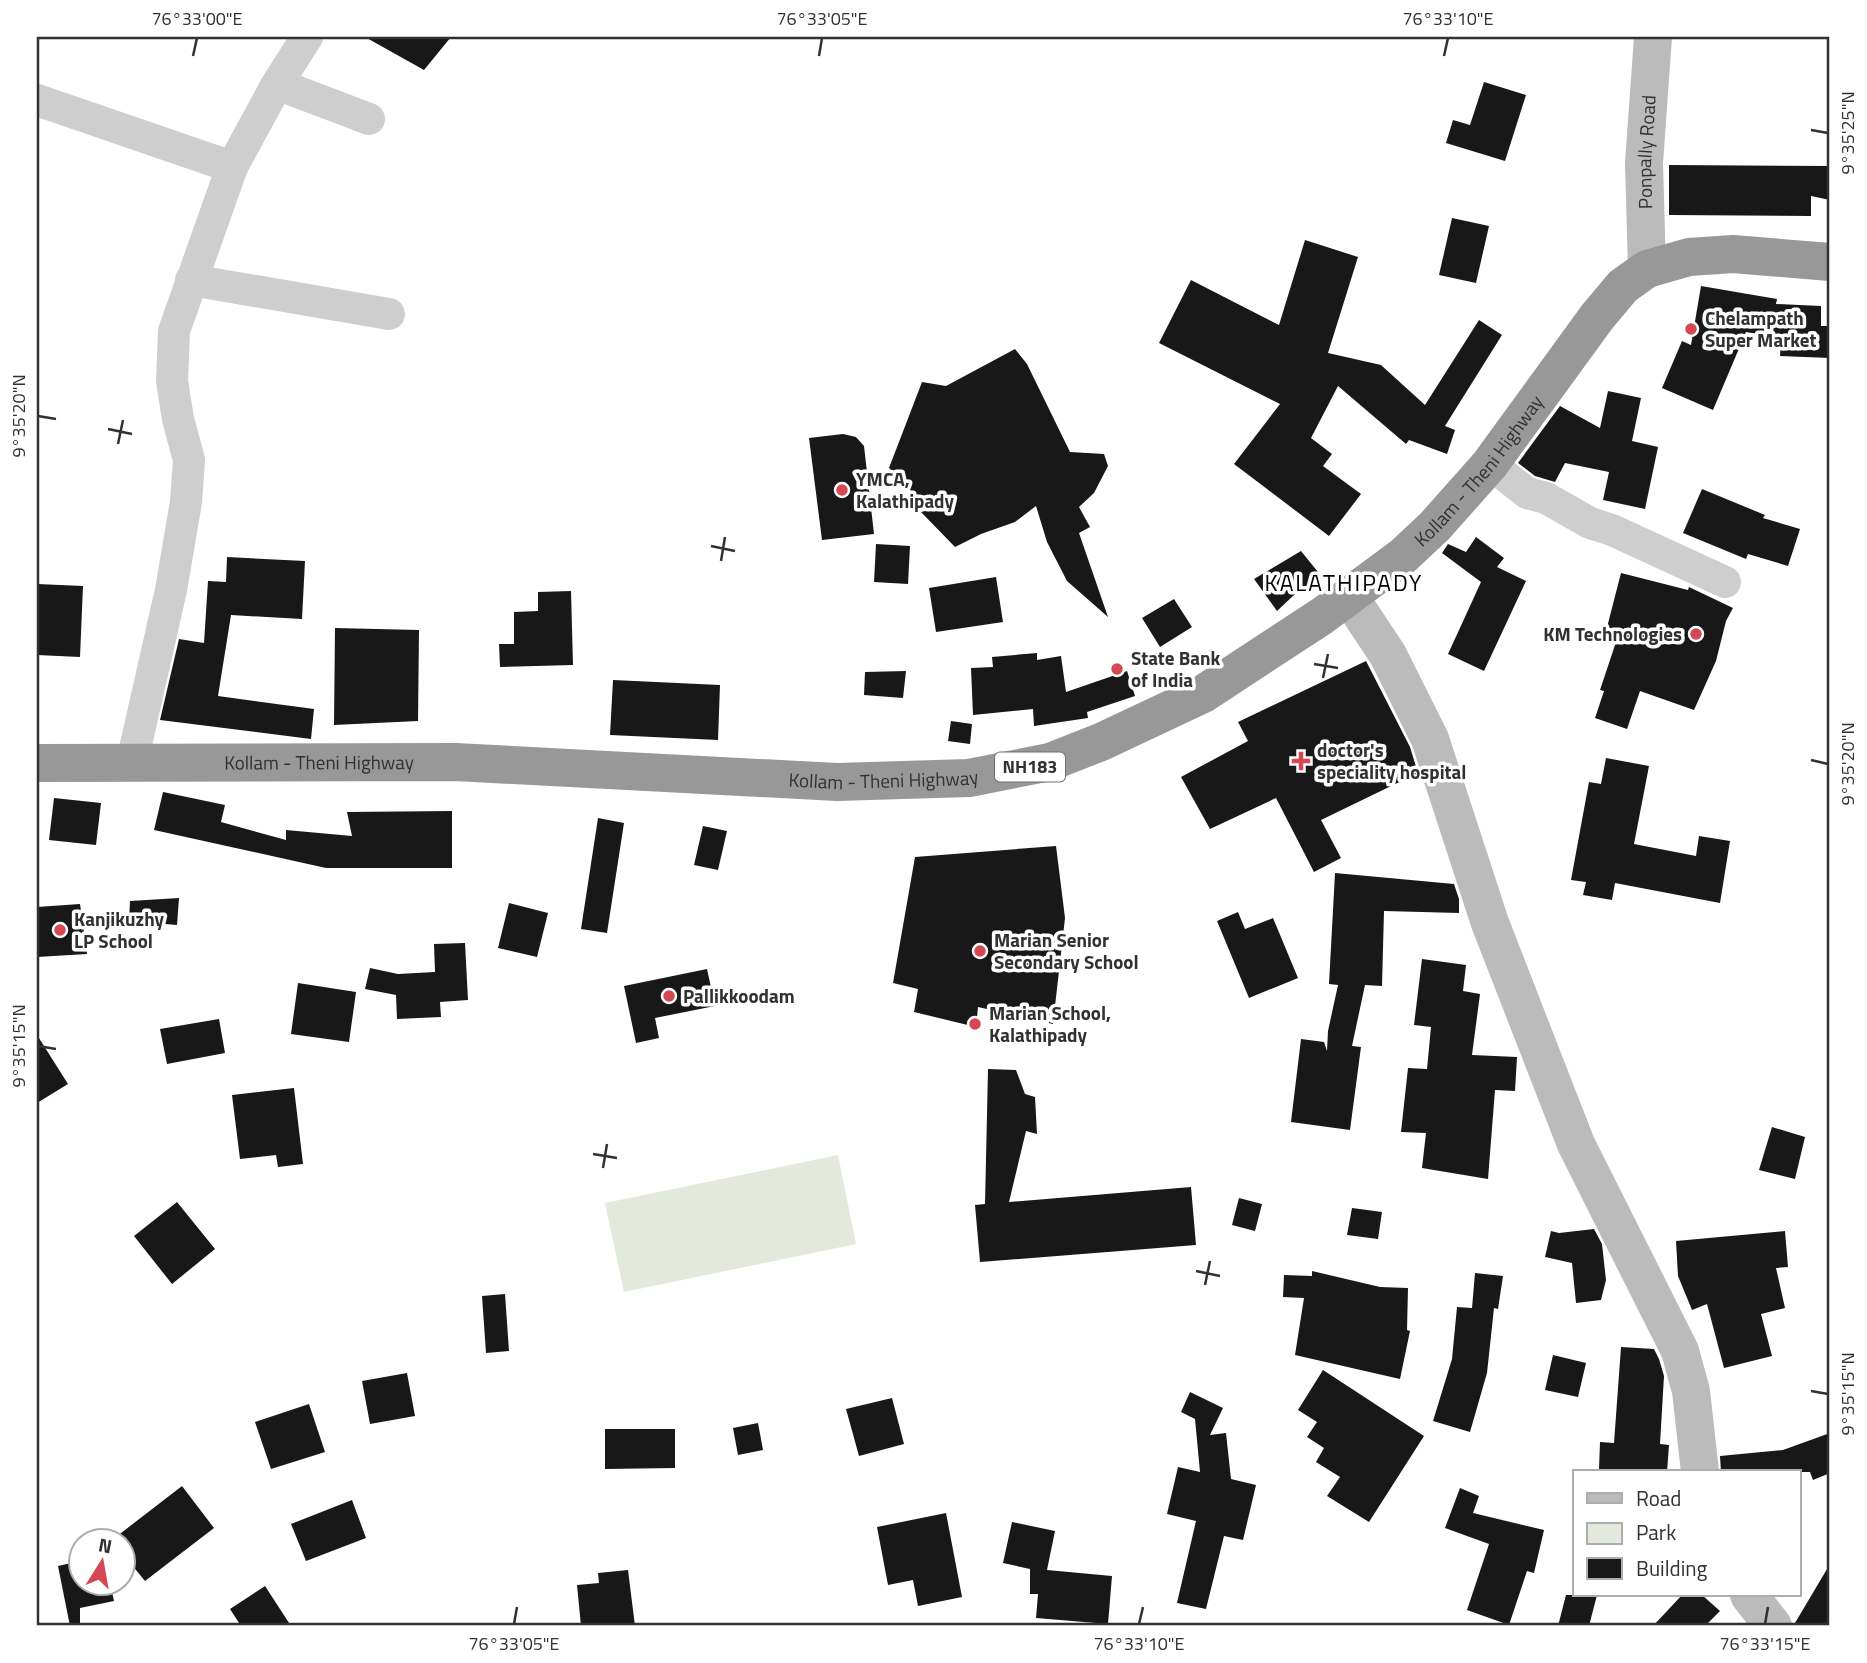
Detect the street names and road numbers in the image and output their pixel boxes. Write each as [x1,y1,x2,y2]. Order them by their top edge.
street label: Ponpally Road [1629,94,1663,210]
street label: Kollam - Theni Highway [1407,389,1550,553]
street label: Kollam - Theni Highway [224,747,414,777]
road number: NH183 [995,752,1065,782]
street label: Kollam - Theni Highway [788,761,981,796]

